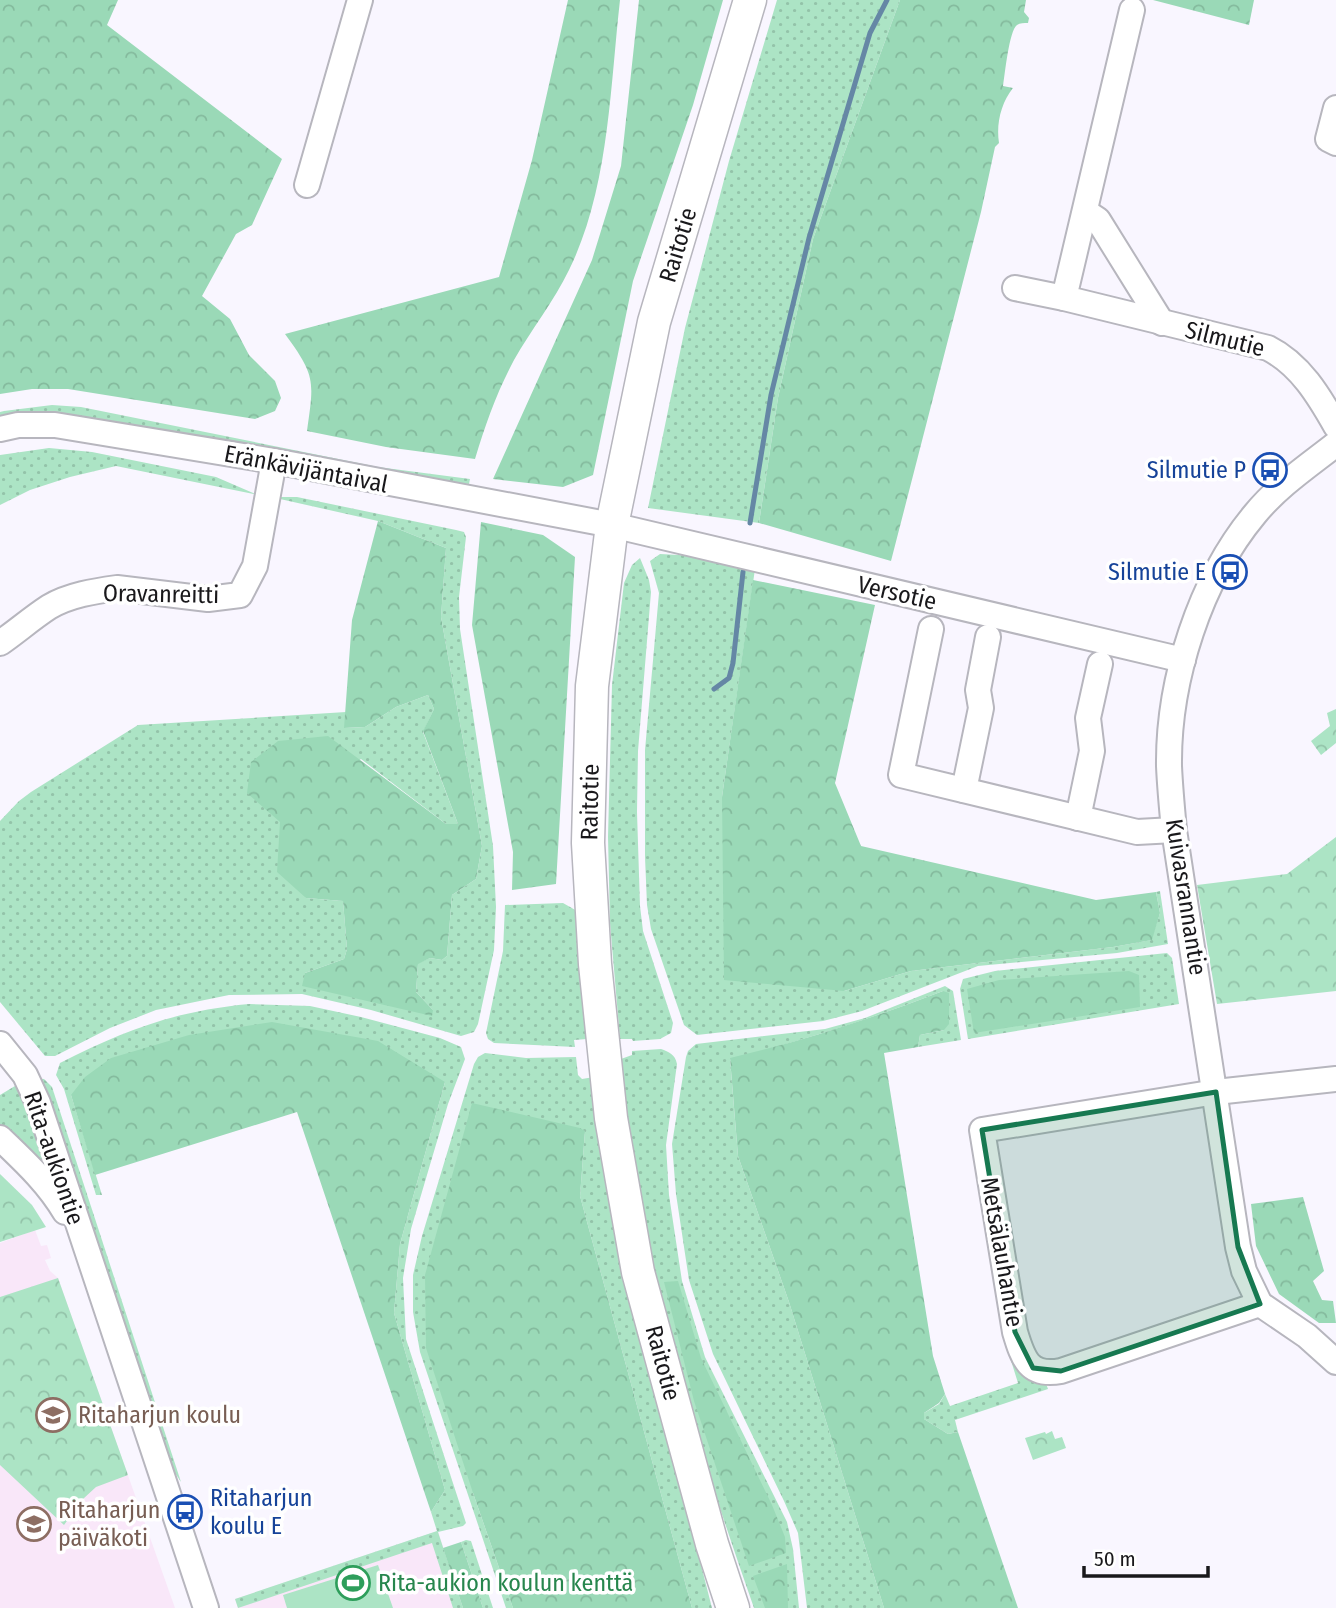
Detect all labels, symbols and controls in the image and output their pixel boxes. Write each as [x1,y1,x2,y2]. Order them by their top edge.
street label: Raitotie [653,204,703,286]
street label: Silmutie [1182,316,1268,362]
street label: Eränkävijäntaival [222,439,390,499]
bus stop icon: Silmutie P [1251,451,1289,489]
place label: Silmutie P [1147,456,1246,484]
bus stop icon: Silmutie E [1211,553,1249,591]
place label: Silmutie E [1108,558,1206,586]
street label: Versotie [855,570,939,616]
street label: Oravanreitti [103,579,219,609]
street label: Raitotie [575,764,605,840]
street label: Kuivasrannantie [1160,817,1212,977]
street label: Rita-aukiontie [18,1088,90,1228]
street label: Metsälauhantie [975,1175,1029,1329]
street label: Raitotie [640,1322,686,1404]
school or university icon: Ritaharjun koulu [34,1396,72,1434]
place label: Ritaharjun koulu [78,1401,241,1429]
place label: Ritaharjun koulu E [210,1484,312,1540]
bus stop icon: Ritaharjun koulu E [166,1493,204,1531]
place label: Ritaharjun päiväkoti [58,1496,160,1552]
school or university icon: Ritaharjun päiväkoti [15,1505,53,1543]
scale bar [1084,1534,1208,1578]
text: 50 m [1094,1546,1136,1572]
sports icon: Rita-aukion koulun kenttä [334,1564,372,1602]
place label: Rita-aukion koulun kenttä [378,1569,633,1597]

